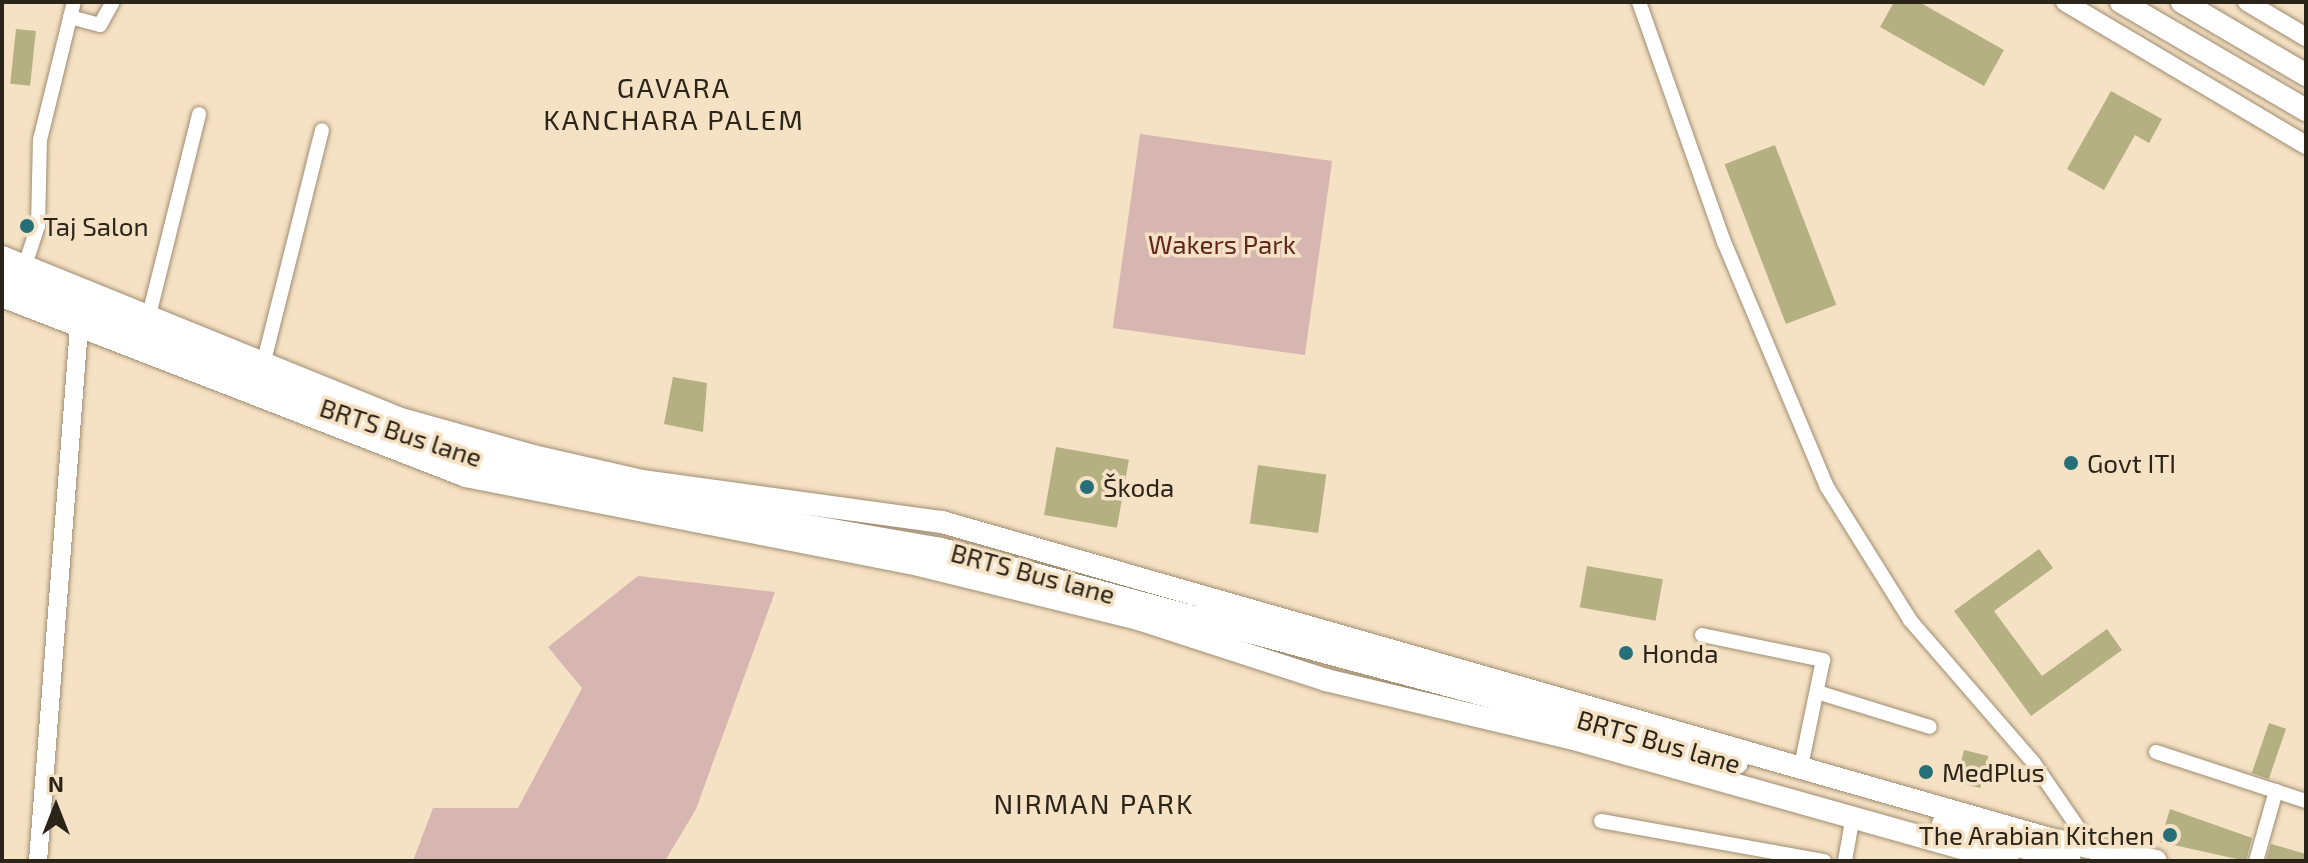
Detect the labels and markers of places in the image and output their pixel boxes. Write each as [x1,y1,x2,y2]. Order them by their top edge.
place label: Taj Salon [43,210,149,242]
marker: Taj Salon [18,217,36,235]
place label: Govt ITI [2087,447,2176,479]
marker: Govt ITI [2062,454,2080,472]
place label: Škoda [1103,471,1174,503]
marker: Škoda [1078,478,1096,496]
place label: Honda [1642,637,1718,669]
marker: Honda [1617,644,1635,662]
place label: MedPlus [1942,756,2045,788]
marker: MedPlus [1917,763,1935,781]
place label: The Arabian Kitchen [1918,819,2154,851]
marker: The Arabian Kitchen [2161,826,2179,844]

